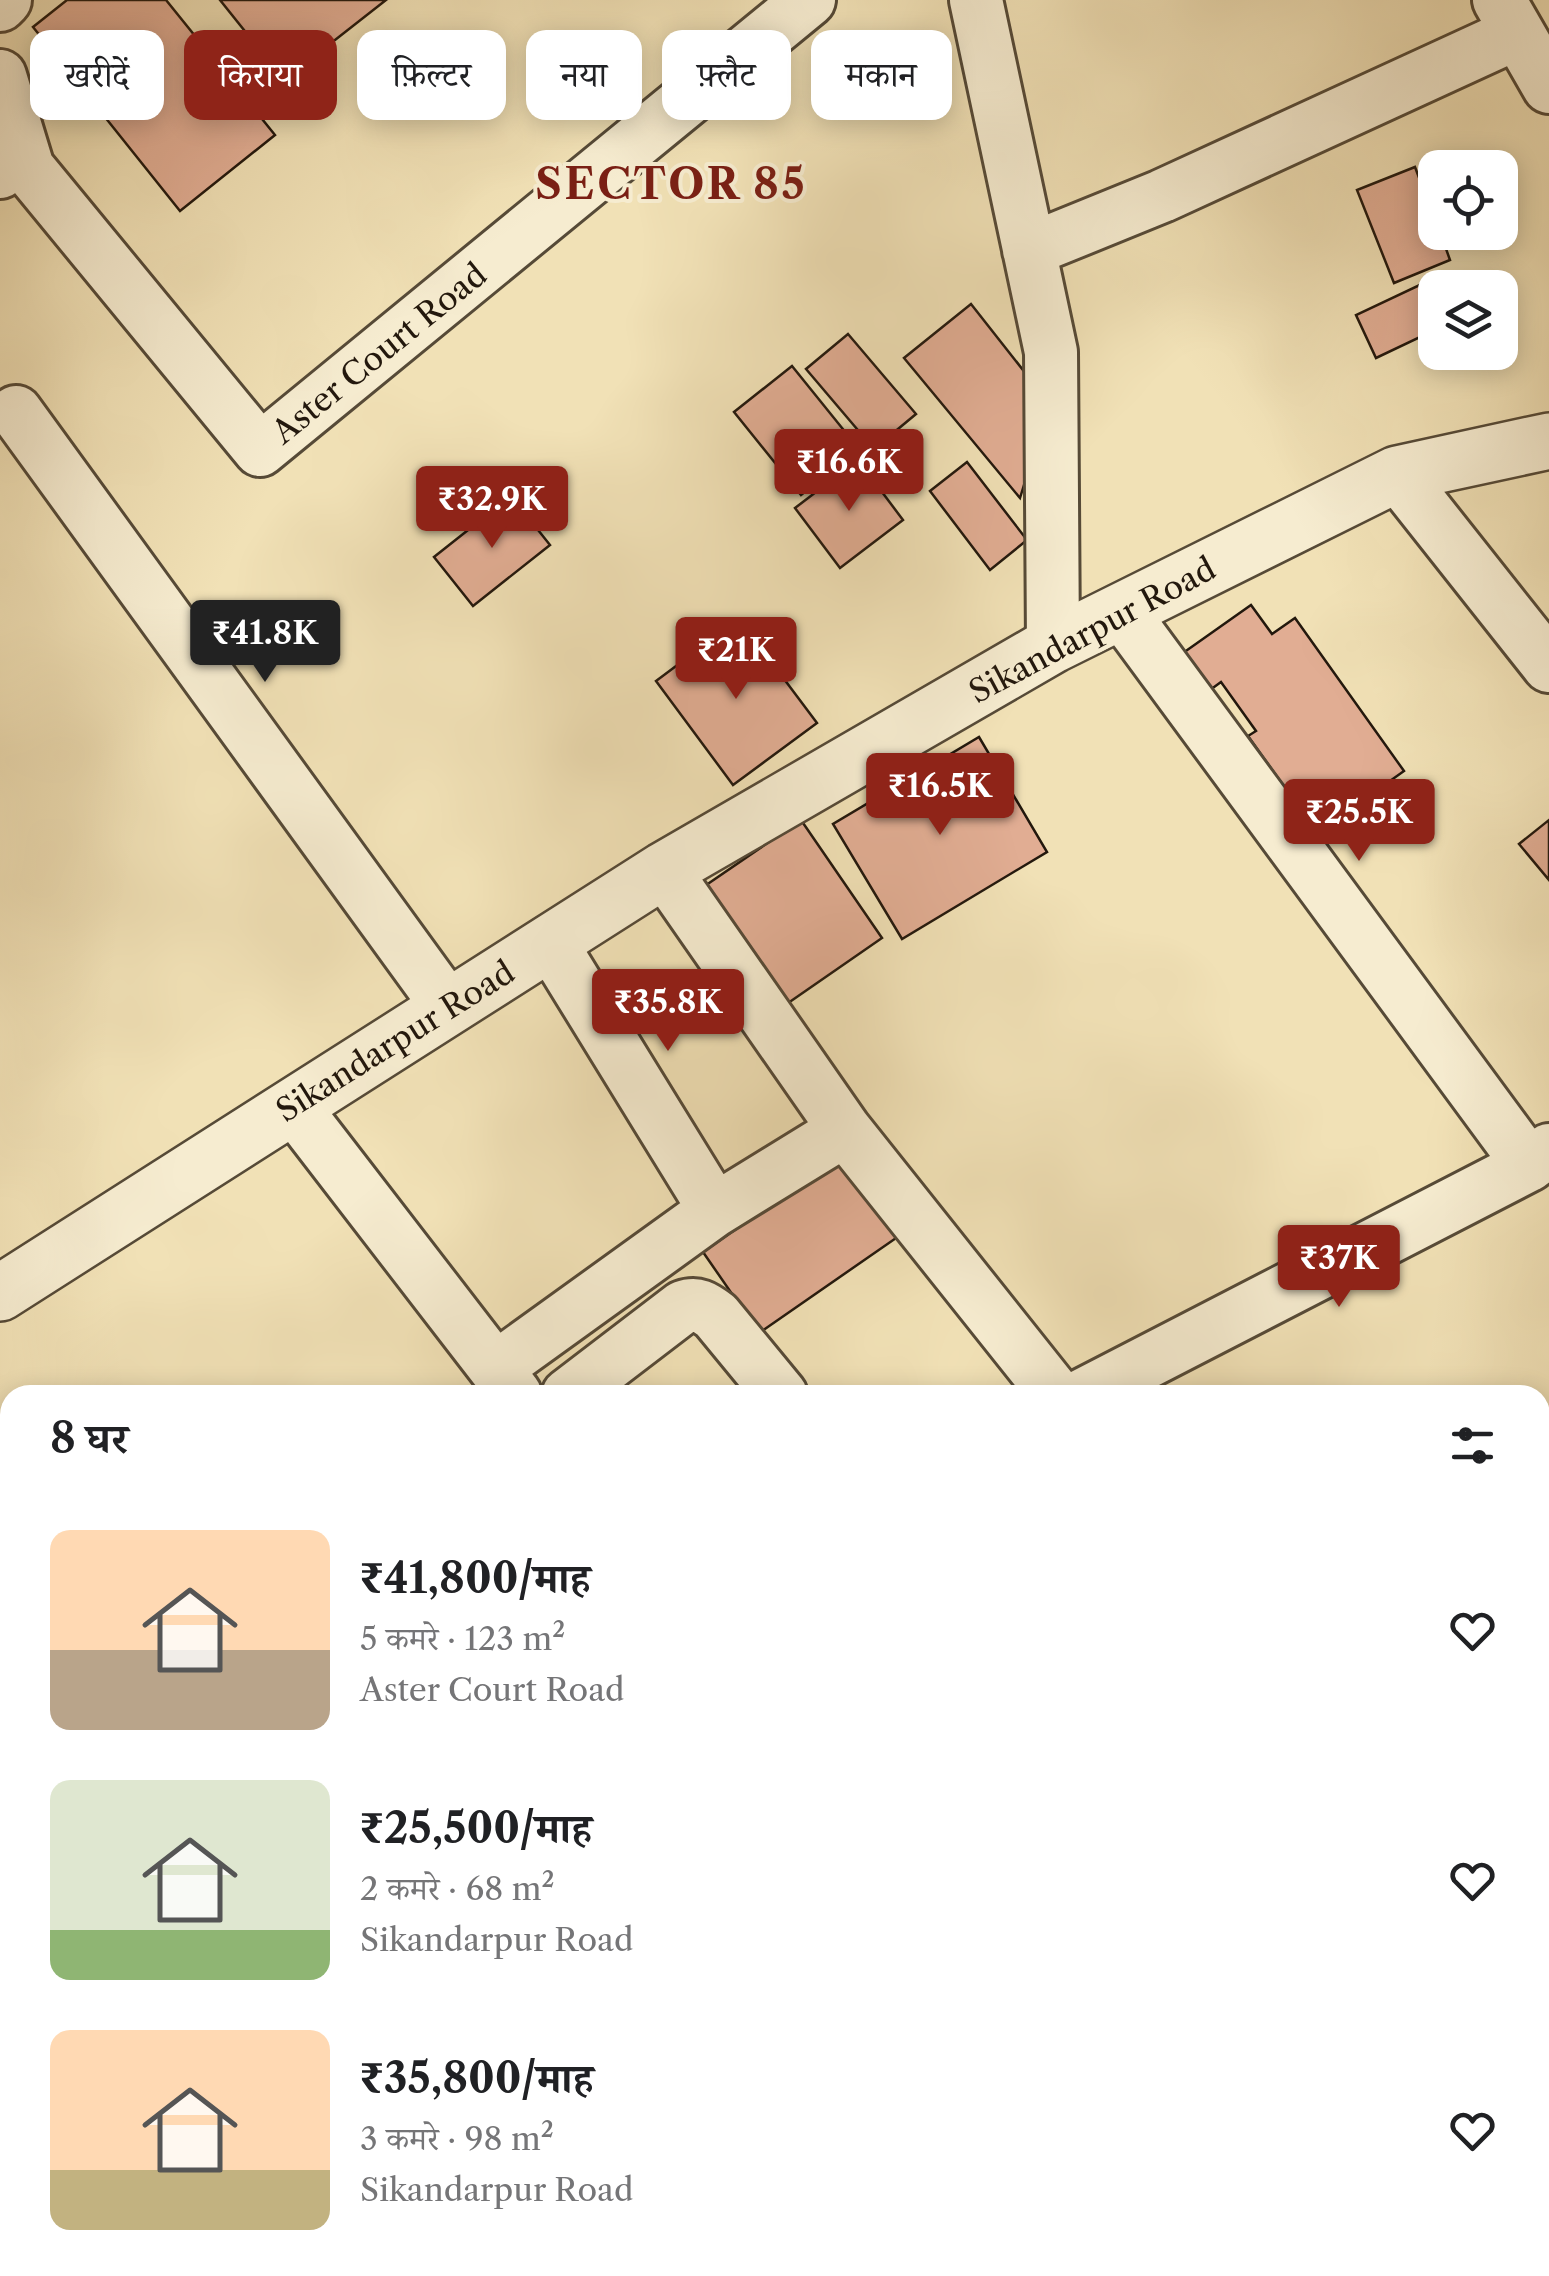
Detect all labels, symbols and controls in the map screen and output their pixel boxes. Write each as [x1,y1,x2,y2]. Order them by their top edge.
chip: खरीदें [30,30,164,120]
chip: किराया [184,30,337,120]
chip: फ़िल्टर [357,30,506,120]
chip: नया [526,30,642,120]
chip: फ़्लैट [662,30,791,120]
chip: मकान [811,30,952,120]
map controls [1418,150,1518,370]
button: locate [1418,150,1518,250]
district label: SECTOR 85 [535,158,807,210]
street label: Aster Court Road [263,255,494,452]
button: layers [1418,270,1518,370]
pin: ₹16.6K [768,429,930,514]
text: ₹16.6K [796,442,902,481]
pin: ₹32.9K [411,466,573,551]
text: ₹32.9K [438,479,546,518]
street label: Sikandarpur Road [962,549,1222,711]
pin: ₹41.8K [184,600,346,685]
text: ₹41.8K [212,613,318,652]
pin: ₹21K [677,617,795,702]
text: ₹21K [698,630,774,669]
pin: ₹16.5K [859,753,1021,838]
text: ₹16.5K [888,766,992,805]
pin: ₹25.5K [1278,779,1440,864]
text: ₹25.5K [1306,792,1412,831]
street label: Sikandarpur Road [269,952,521,1130]
pin: ₹35.8K [587,969,749,1054]
text: ₹35.8K [614,982,722,1021]
pin: ₹37K [1280,1225,1398,1310]
text: ₹37K [1300,1238,1378,1277]
text: 8 घर [50,1412,128,1464]
icon: filters [1445,1418,1500,1473]
text: ₹41,800/माह [360,1552,590,1604]
icon: home [130,1570,250,1690]
icon: heart [1445,1603,1500,1658]
text: 5 कमरे · 123 m² [360,1619,565,1658]
text: Aster Court Road [360,1670,625,1709]
text: ₹25,500/माह [360,1802,592,1854]
icon: home [130,1820,250,1940]
icon: heart [1445,1853,1500,1908]
text: 2 कमरे · 68 m² [360,1869,555,1908]
text: Sikandarpur Road [360,1920,633,1959]
text: ₹35,800/माह [360,2052,593,2104]
icon: home [130,2070,250,2190]
icon: heart [1445,2103,1500,2158]
text: 3 कमरे · 98 m² [360,2119,554,2158]
text: Sikandarpur Road [360,2170,633,2209]

